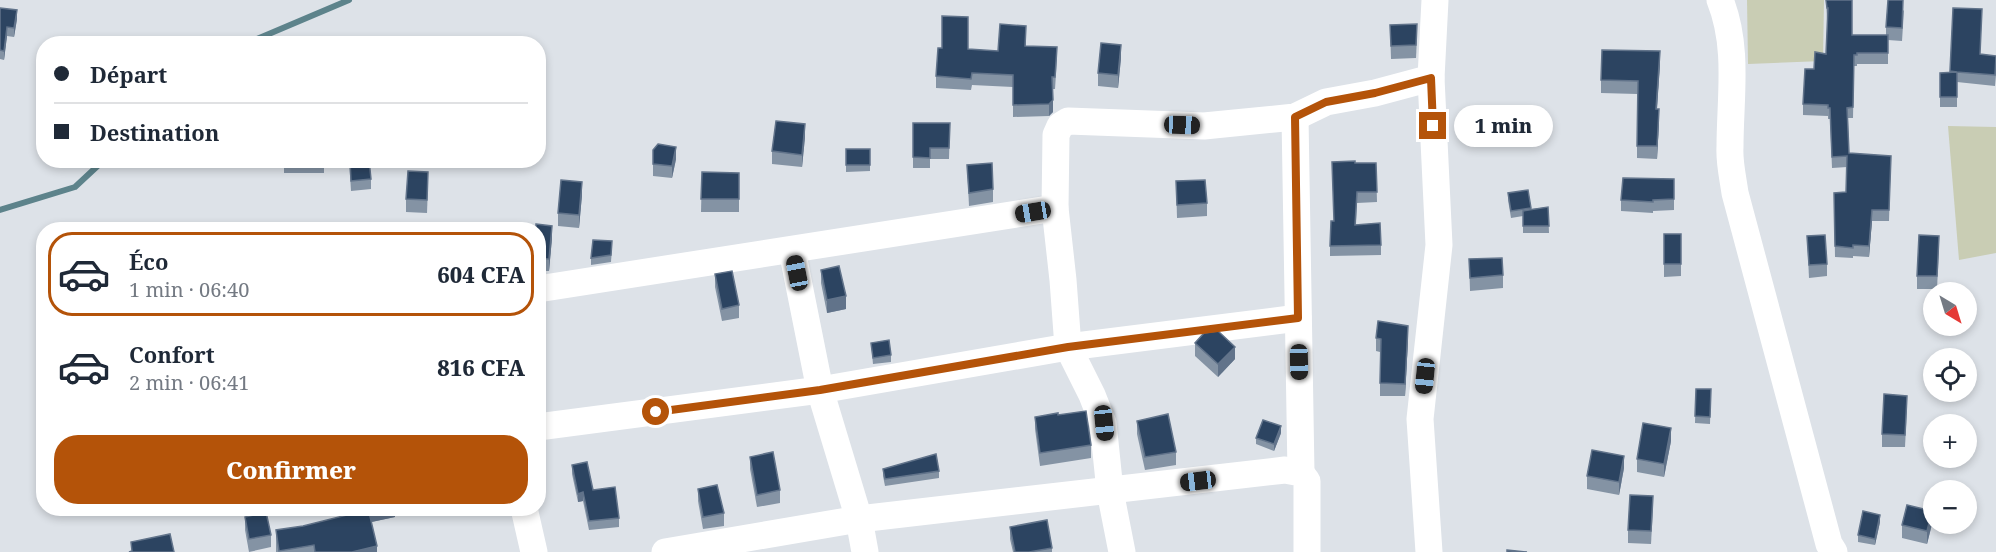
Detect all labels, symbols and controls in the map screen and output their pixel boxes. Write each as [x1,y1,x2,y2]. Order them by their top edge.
text: Départ [90,59,167,89]
callout: 1 min [1454,105,1553,147]
route end [1419,112,1446,139]
text: 1 min [1475,112,1532,139]
car [1164,115,1200,135]
text: Destination [90,117,219,147]
car [1014,200,1052,224]
text: Éco [129,246,168,276]
icon: car [57,247,111,301]
car [785,254,809,292]
text: 604 CFA [437,259,525,289]
text: 1 min · 06:40 [129,276,249,303]
north arrow [1923,282,1977,336]
map controls [1923,282,1977,534]
text: Confort [129,339,215,369]
icon: car [57,340,111,394]
car [1290,344,1308,380]
button: locate [1923,348,1977,402]
text: 816 CFA [437,352,525,382]
car [1414,357,1436,395]
text: 2 min · 06:41 [129,369,249,396]
route start [642,398,669,425]
car [1093,404,1115,442]
button: + [1923,414,1977,468]
button: Confirmer [54,435,528,504]
car [1179,470,1217,492]
button: − [1923,480,1977,534]

